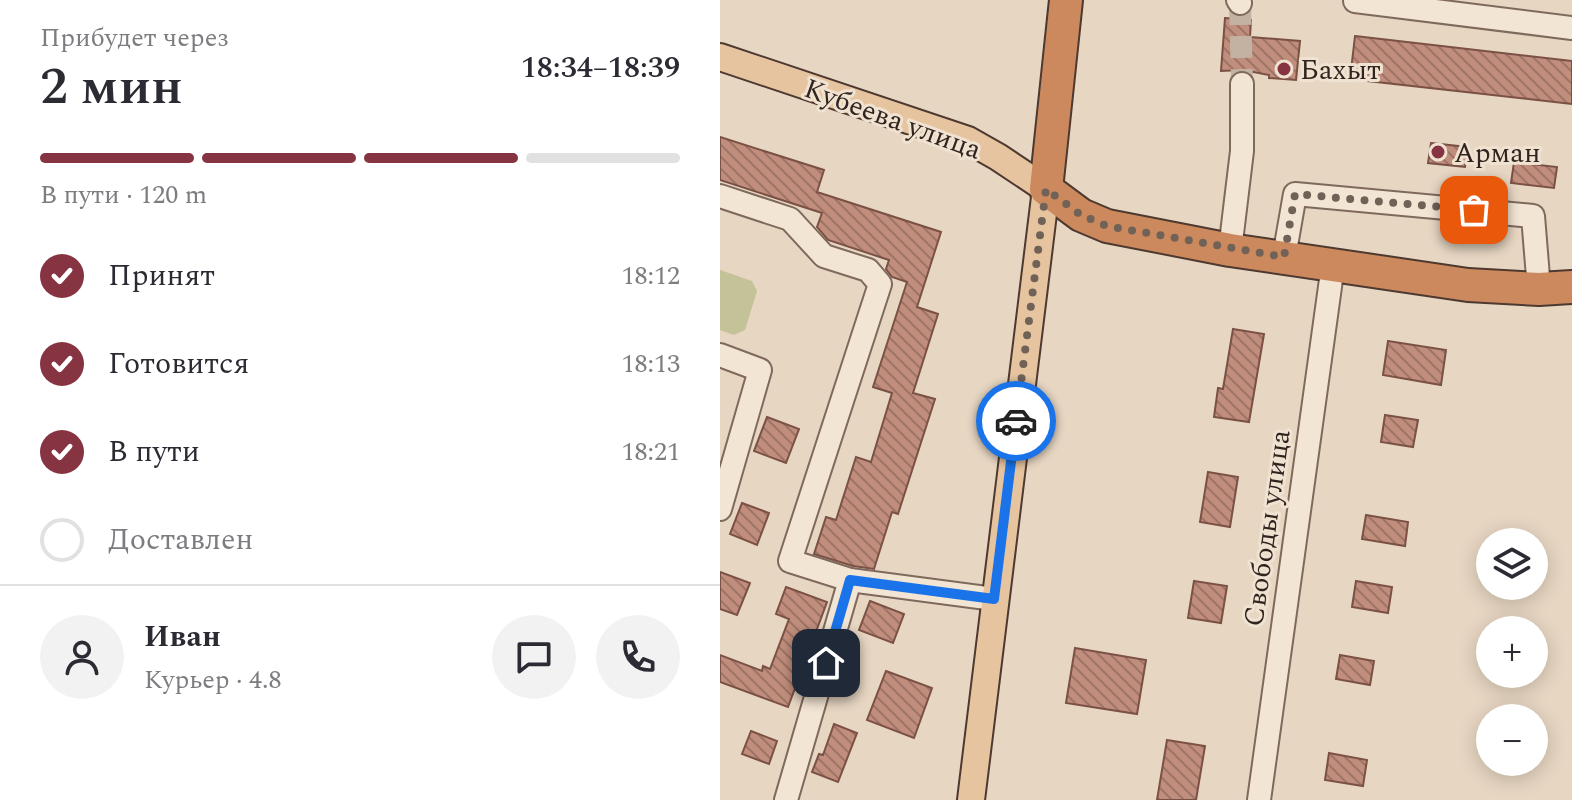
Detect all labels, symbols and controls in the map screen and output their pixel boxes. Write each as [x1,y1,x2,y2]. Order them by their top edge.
text: Прибудет через [40,18,229,58]
text: 18:34–18:39 [521,45,680,91]
text: 2 мин [40,48,183,127]
place label: Бахыт [1300,49,1381,92]
marker: Бахыт [1275,60,1293,78]
street label: Кубеева улица [798,67,988,172]
place label: Арман [1454,132,1541,175]
marker: Арман [1429,143,1447,161]
text: В пути · 120 m [40,175,207,215]
pin [1440,176,1508,244]
icon: bag [1452,188,1496,232]
text: Принят [108,253,215,299]
icon: check [40,254,84,298]
text: 18:12 [621,256,680,296]
text: Готовится [108,341,249,387]
icon: check [40,342,84,386]
text: 18:13 [621,344,680,384]
courier [976,381,1056,461]
icon: car [994,399,1038,443]
street label: Свободы улица [1232,427,1303,629]
text: В пути [108,429,200,475]
icon: check [40,430,84,474]
text: 18:21 [621,432,680,472]
text: Доставлен [108,517,253,563]
map controls [1476,528,1548,776]
button: layers [1476,528,1548,600]
text: Иван [144,614,221,660]
button: person [40,615,124,699]
button: chat [492,615,576,699]
button: phone [596,615,680,699]
button: + [1476,616,1548,688]
pin [792,629,860,697]
icon: home [804,641,848,685]
text: Курьер · 4.8 [144,660,281,700]
button: − [1476,704,1548,776]

